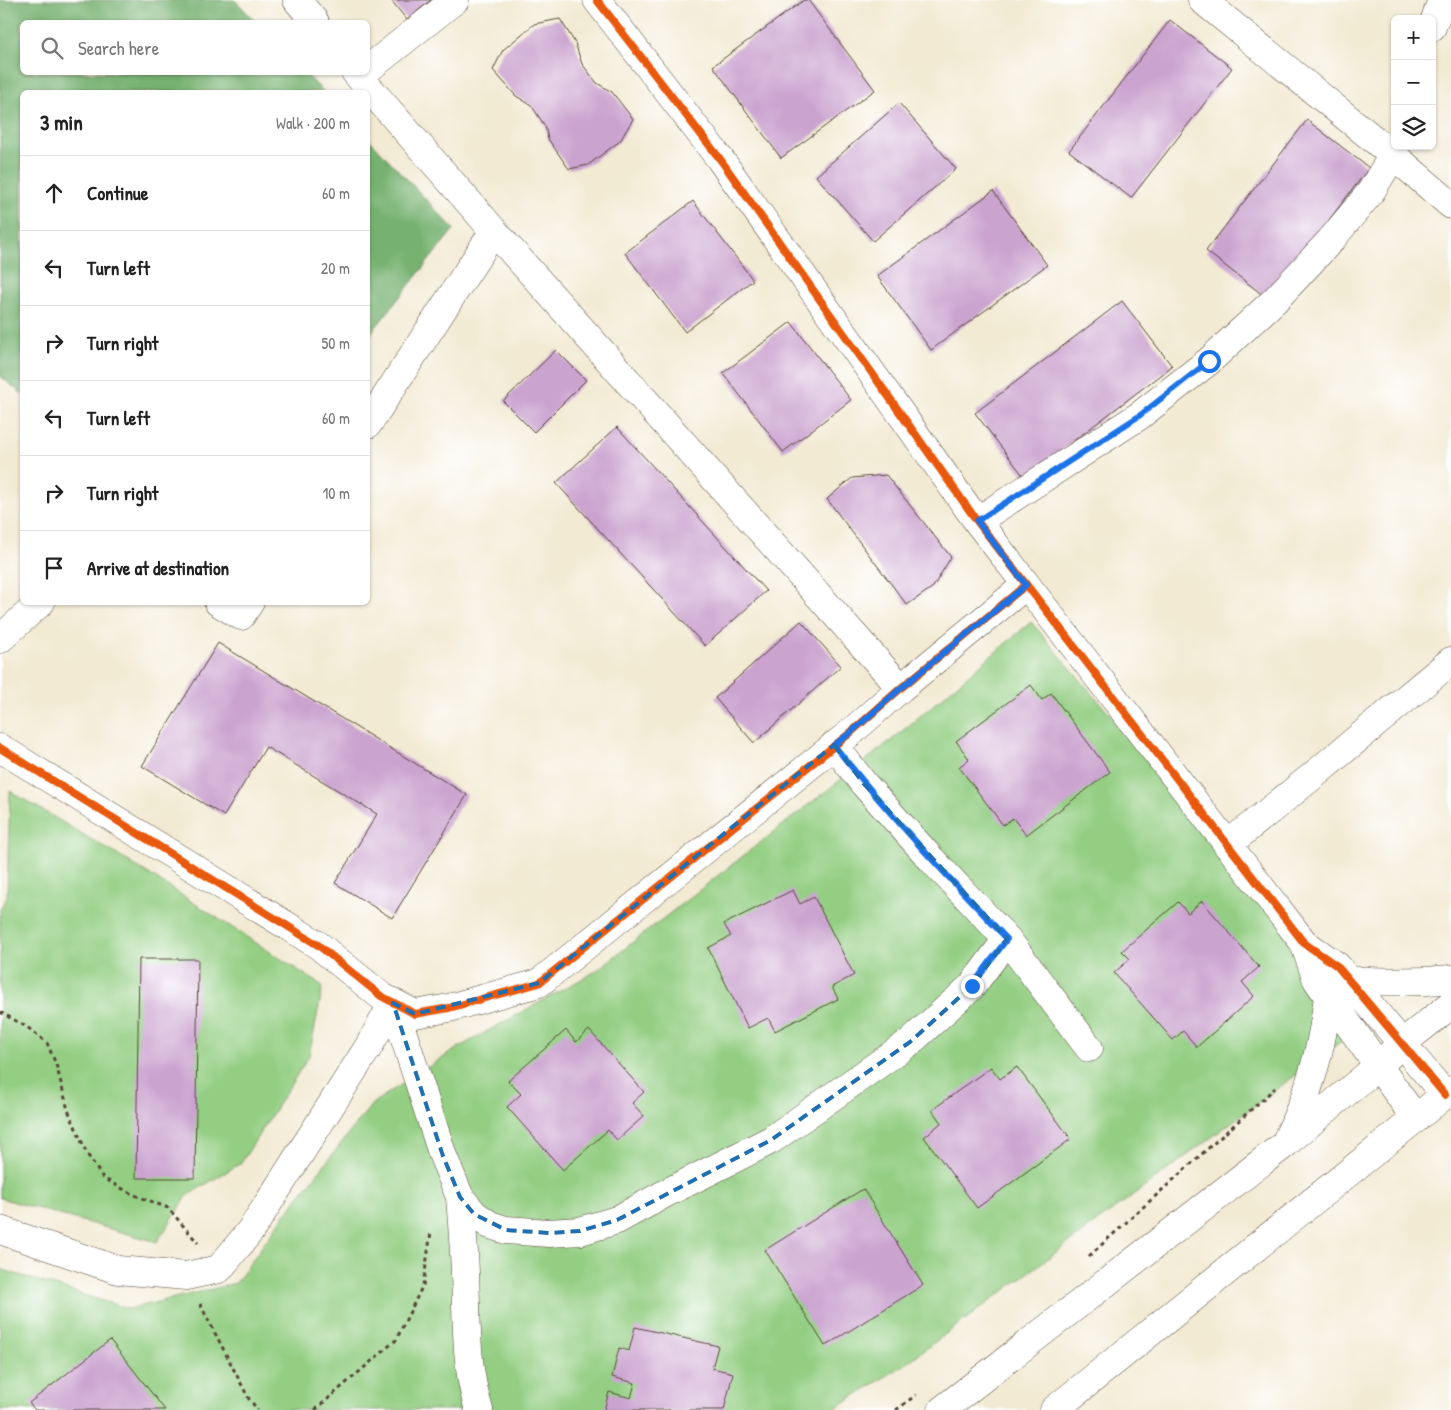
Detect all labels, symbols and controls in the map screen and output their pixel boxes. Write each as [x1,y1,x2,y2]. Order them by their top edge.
map controls [1391,15,1436,150]
button: + [1391,15,1436,60]
search box [20,20,370,75]
icon: search [38,34,66,62]
text: Search here [78,35,159,61]
button: − [1391,60,1436,105]
button: layers [1391,105,1436,150]
text: 3 min [40,108,83,137]
text: Walk · 200 m [276,112,350,134]
icon: ahead [40,179,68,207]
text: Continue [87,180,148,206]
text: 60 m [322,182,350,204]
icon: left [40,254,68,282]
text: Turn left [87,255,150,281]
text: 20 m [321,257,350,279]
icon: right [40,329,68,357]
text: Turn right [87,330,158,356]
text: 50 m [322,332,350,354]
route start [1198,350,1221,373]
icon: left [40,404,68,432]
text: Turn left [87,405,150,431]
text: 60 m [322,407,350,429]
icon: right [40,479,68,507]
text: Turn right [87,480,158,506]
text: 10 m [322,482,350,504]
icon: arrive [40,554,68,582]
text: Arrive at destination [87,555,229,581]
route end [961,975,984,998]

